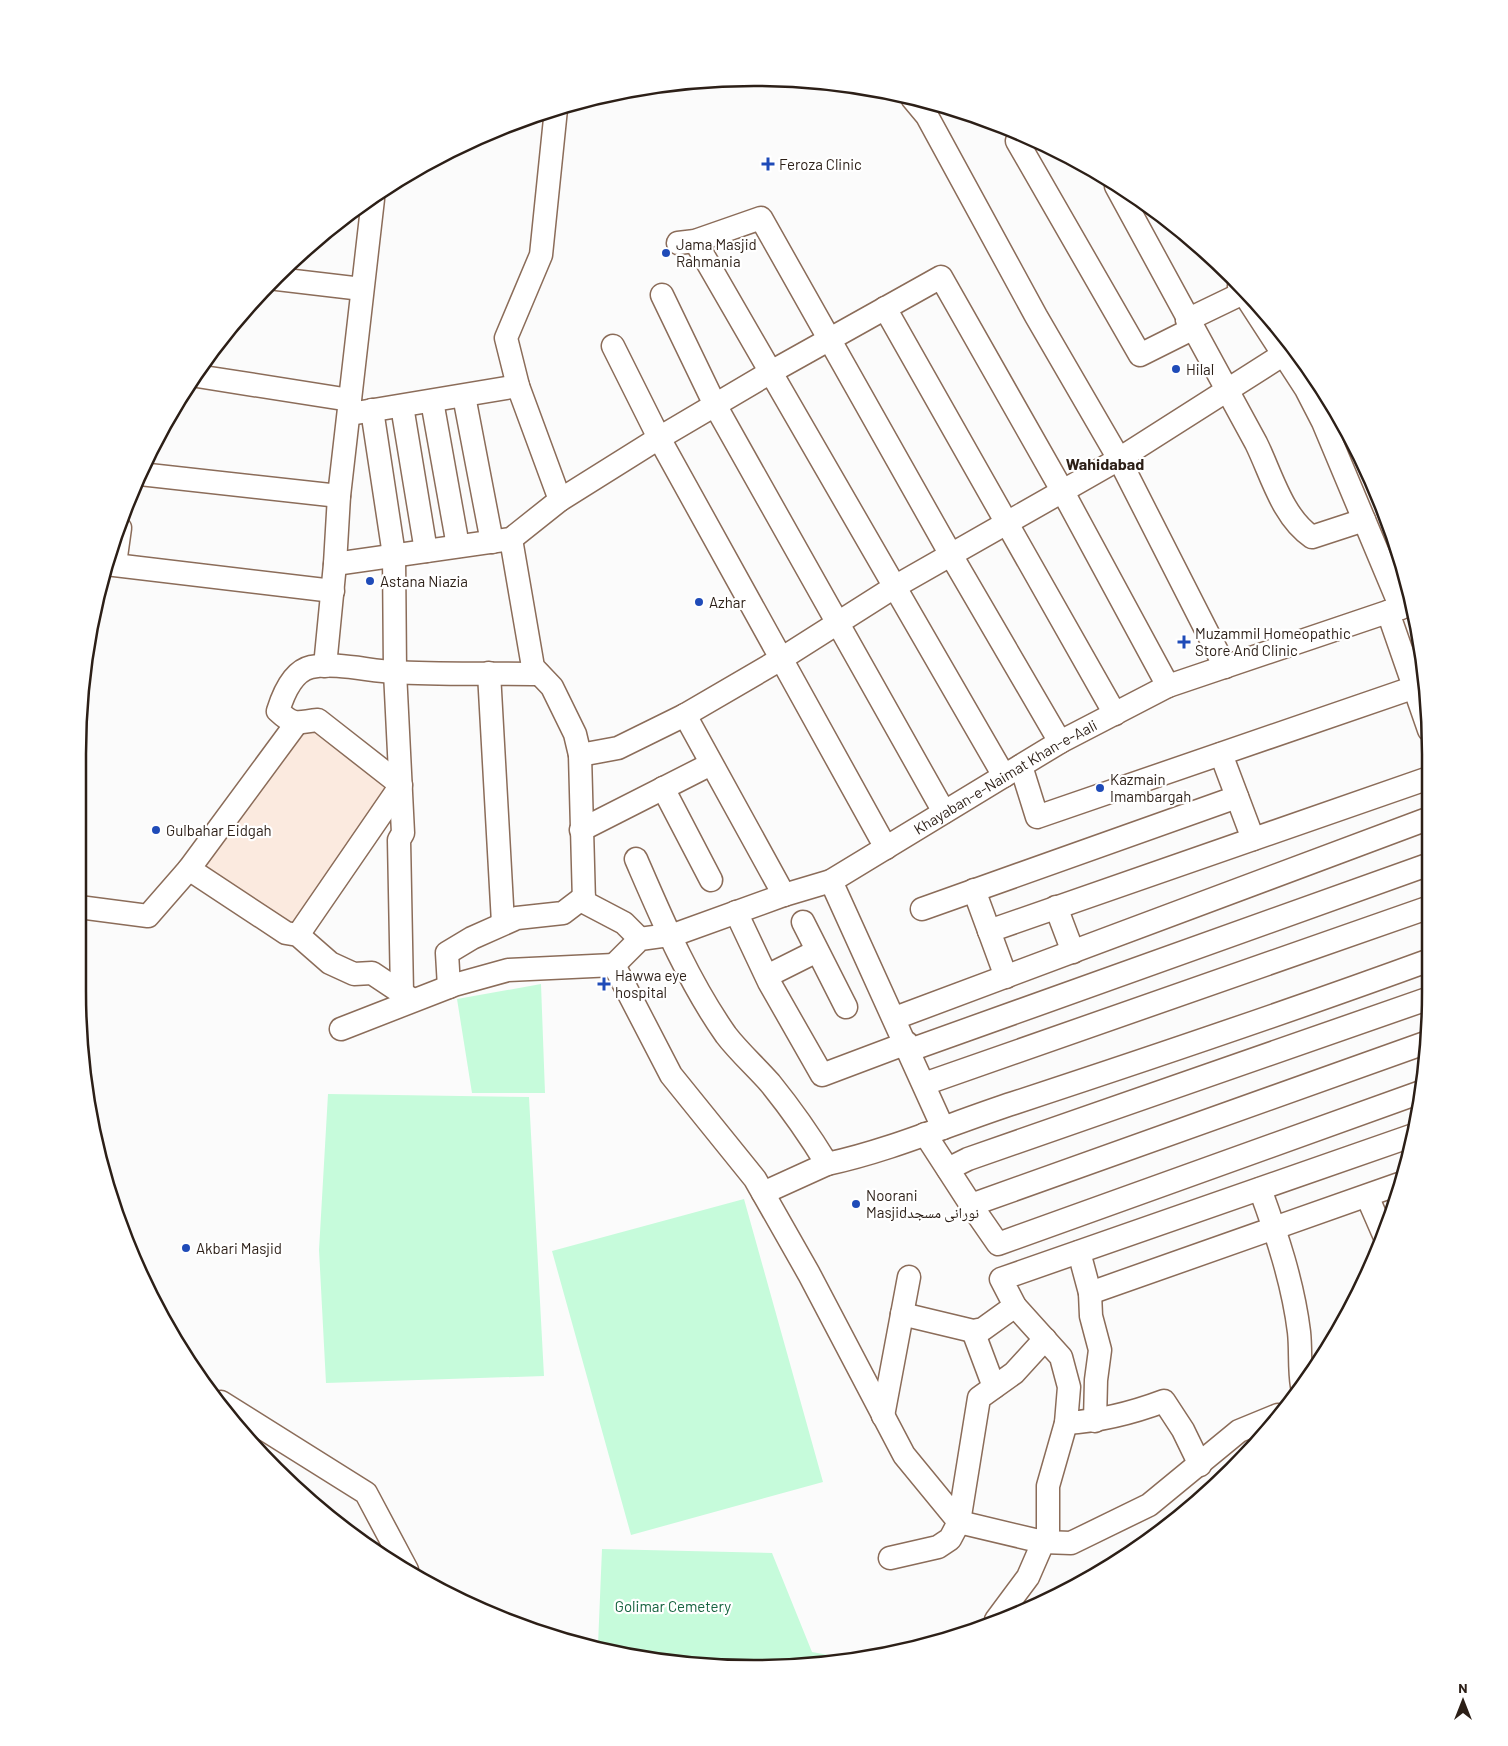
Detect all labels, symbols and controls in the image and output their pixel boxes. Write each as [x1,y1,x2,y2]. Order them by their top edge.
place label: Feroza Clinic [779,155,862,173]
marker: Feroza Clinic [761,157,775,171]
place label: Jama Masjid Rahmania [676,235,757,270]
marker: Jama Masjid Rahmania [660,247,672,259]
place label: Hilal [1186,360,1214,378]
marker: Hilal [1170,363,1182,375]
district label: Wahidabad [1066,454,1144,473]
place label: Astana Niazia [380,572,468,590]
marker: Astana Niazia [364,575,376,587]
place label: Azhar [709,593,747,611]
marker: Azhar [693,596,705,608]
place label: Muzammil Homeopathic Store And Clinic [1195,624,1351,659]
marker: Muzammil Homeopathic Store And Clinic [1177,635,1191,649]
street label: Khayaban-e-Naimat Khan-e-Aali [910,716,1100,838]
place label: Kazmain Imambargah [1110,770,1191,805]
marker: Kazmain Imambargah [1094,782,1106,794]
place label: Gulbahar Eidgah [166,821,272,839]
marker: Gulbahar Eidgah [150,824,162,836]
place label: Hawwa eye hospital [615,966,687,1001]
marker: Hawwa eye hospital [597,977,611,991]
place label: Noorani Masjidنورانی مسجد [866,1186,979,1223]
marker: Noorani Masjidنورانی مسجد [850,1198,862,1210]
place label: Akbari Masjid [196,1239,282,1257]
marker: Akbari Masjid [180,1242,192,1254]
park label: Golimar Cemetery [615,1597,731,1615]
north arrow [1438,1676,1488,1726]
text: N [1458,1679,1468,1696]

